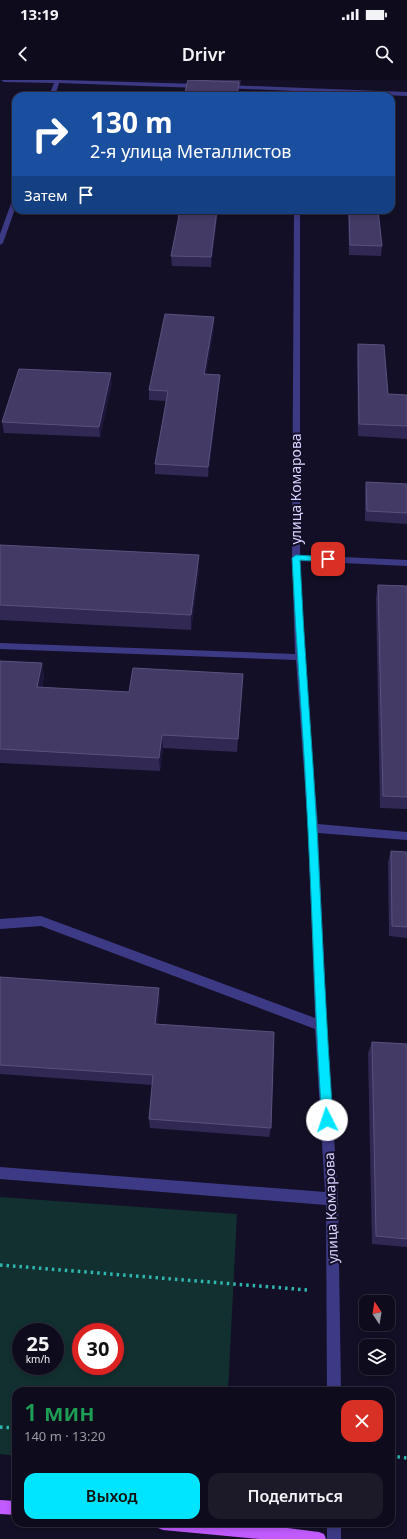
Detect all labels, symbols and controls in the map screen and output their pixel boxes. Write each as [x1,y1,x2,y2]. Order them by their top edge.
text: 13:19 [20,4,59,24]
text: Drivr [182,42,225,66]
icon: back [12,43,34,65]
icon: search [373,43,395,65]
text: 130 m [90,103,173,141]
icon: right [24,108,76,160]
text: 2-я улица Металлистов [90,139,292,163]
icon: arrive [75,184,97,206]
text: Затем [24,185,67,205]
street label: улица Комарова [286,433,305,545]
pin [311,542,345,576]
icon: arrive [317,548,339,570]
position arrow [306,1099,348,1141]
street label: улица Комарова [319,1152,342,1264]
north arrow [359,1295,395,1331]
map controls [359,1295,395,1375]
speed limit sign: 30 [72,1323,124,1375]
text: 25 [27,1330,49,1357]
button: layers [359,1339,395,1375]
text: km/h [26,1352,50,1366]
text: 1 мин [24,1395,95,1428]
button: close [341,1400,383,1442]
text: 140 m · 13:20 [24,1427,105,1445]
button: Выход [24,1473,200,1519]
button: Поделиться [208,1473,383,1519]

